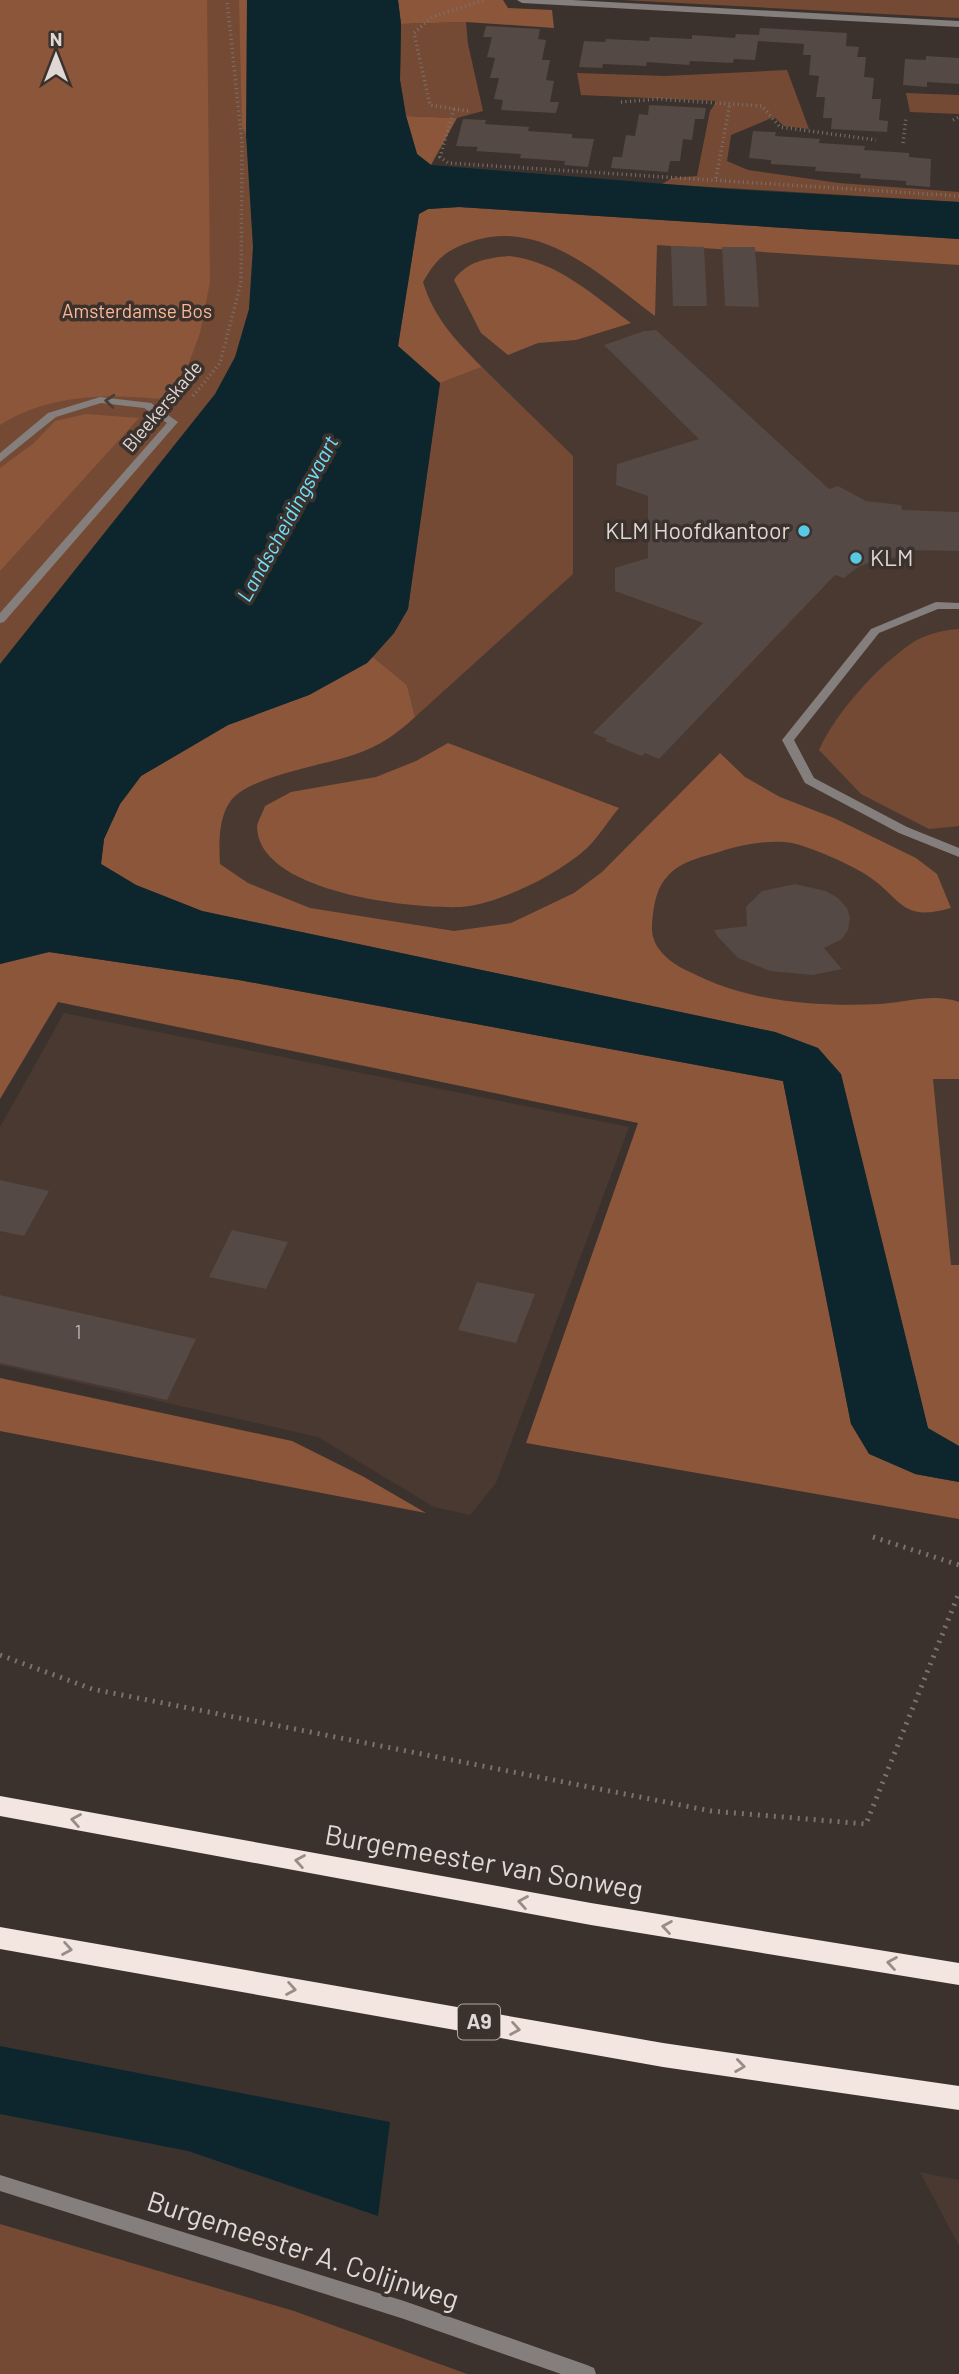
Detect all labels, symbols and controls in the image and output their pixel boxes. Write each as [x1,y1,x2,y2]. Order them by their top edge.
north arrow [21,21,91,91]
text: N [50,27,62,50]
park label: Amsterdamse Bos [62,299,212,322]
street label: Bleekerskade [117,356,206,456]
one-way arrow [104,394,115,409]
water label: Landscheidingsvaart [231,431,343,606]
place label: KLM Hoofdkantoor [605,516,791,544]
marker: KLM Hoofdkantoor [796,523,812,539]
place label: KLM [870,543,914,571]
marker: KLM [848,550,864,566]
house number: 1 [75,1320,81,1343]
one-way arrow [70,1813,82,1828]
street label: Burgemeester van Sonweg [322,1816,646,1906]
one-way arrow [294,1854,306,1869]
one-way arrow [517,1895,529,1910]
one-way arrow [661,1920,673,1935]
one-way arrow [61,1941,73,1956]
one-way arrow [886,1956,898,1971]
one-way arrow [285,1981,297,1996]
road number: A9 [458,2004,500,2039]
one-way arrow [509,2021,521,2036]
one-way arrow [734,2058,746,2073]
street label: Burgemeester A. Colijnweg [143,2183,464,2316]

